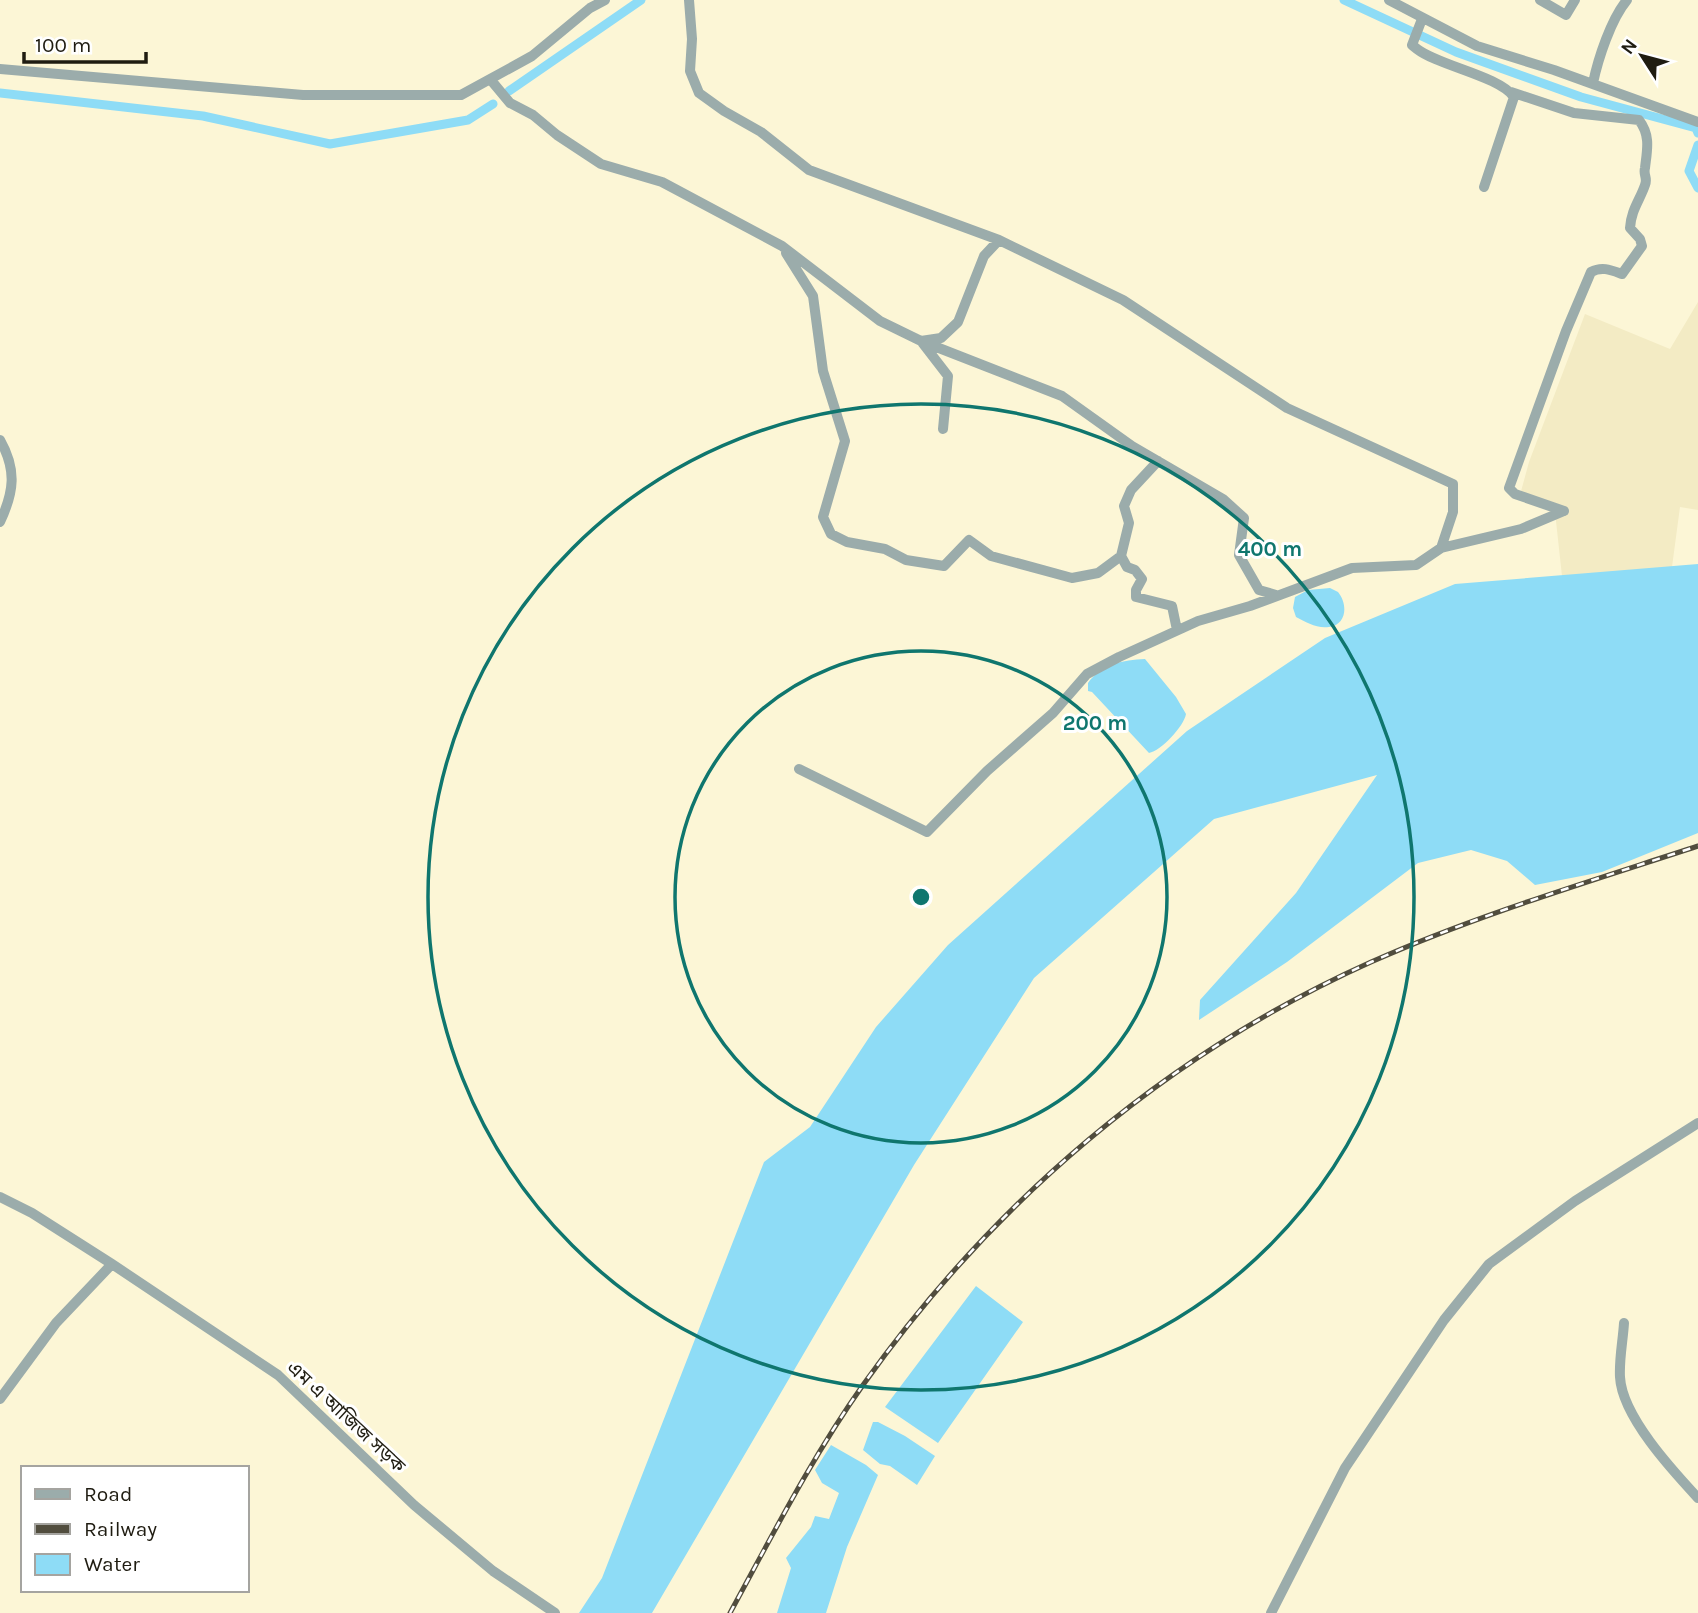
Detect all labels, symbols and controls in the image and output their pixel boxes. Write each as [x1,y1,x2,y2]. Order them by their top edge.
scale bar [24,21,147,65]
north arrow [1607,21,1677,91]
text: 100 m [35,33,92,57]
text: N [1616,35,1642,59]
text: 400 m [1238,537,1302,561]
text: 200 m [1063,711,1127,735]
centre of rings [909,885,933,909]
street label: এম এ আজিজ সড়ক [282,1356,411,1478]
legend [21,1466,248,1592]
text: Road [84,1482,132,1506]
text: Railway [84,1517,157,1541]
text: Water [84,1552,140,1576]

